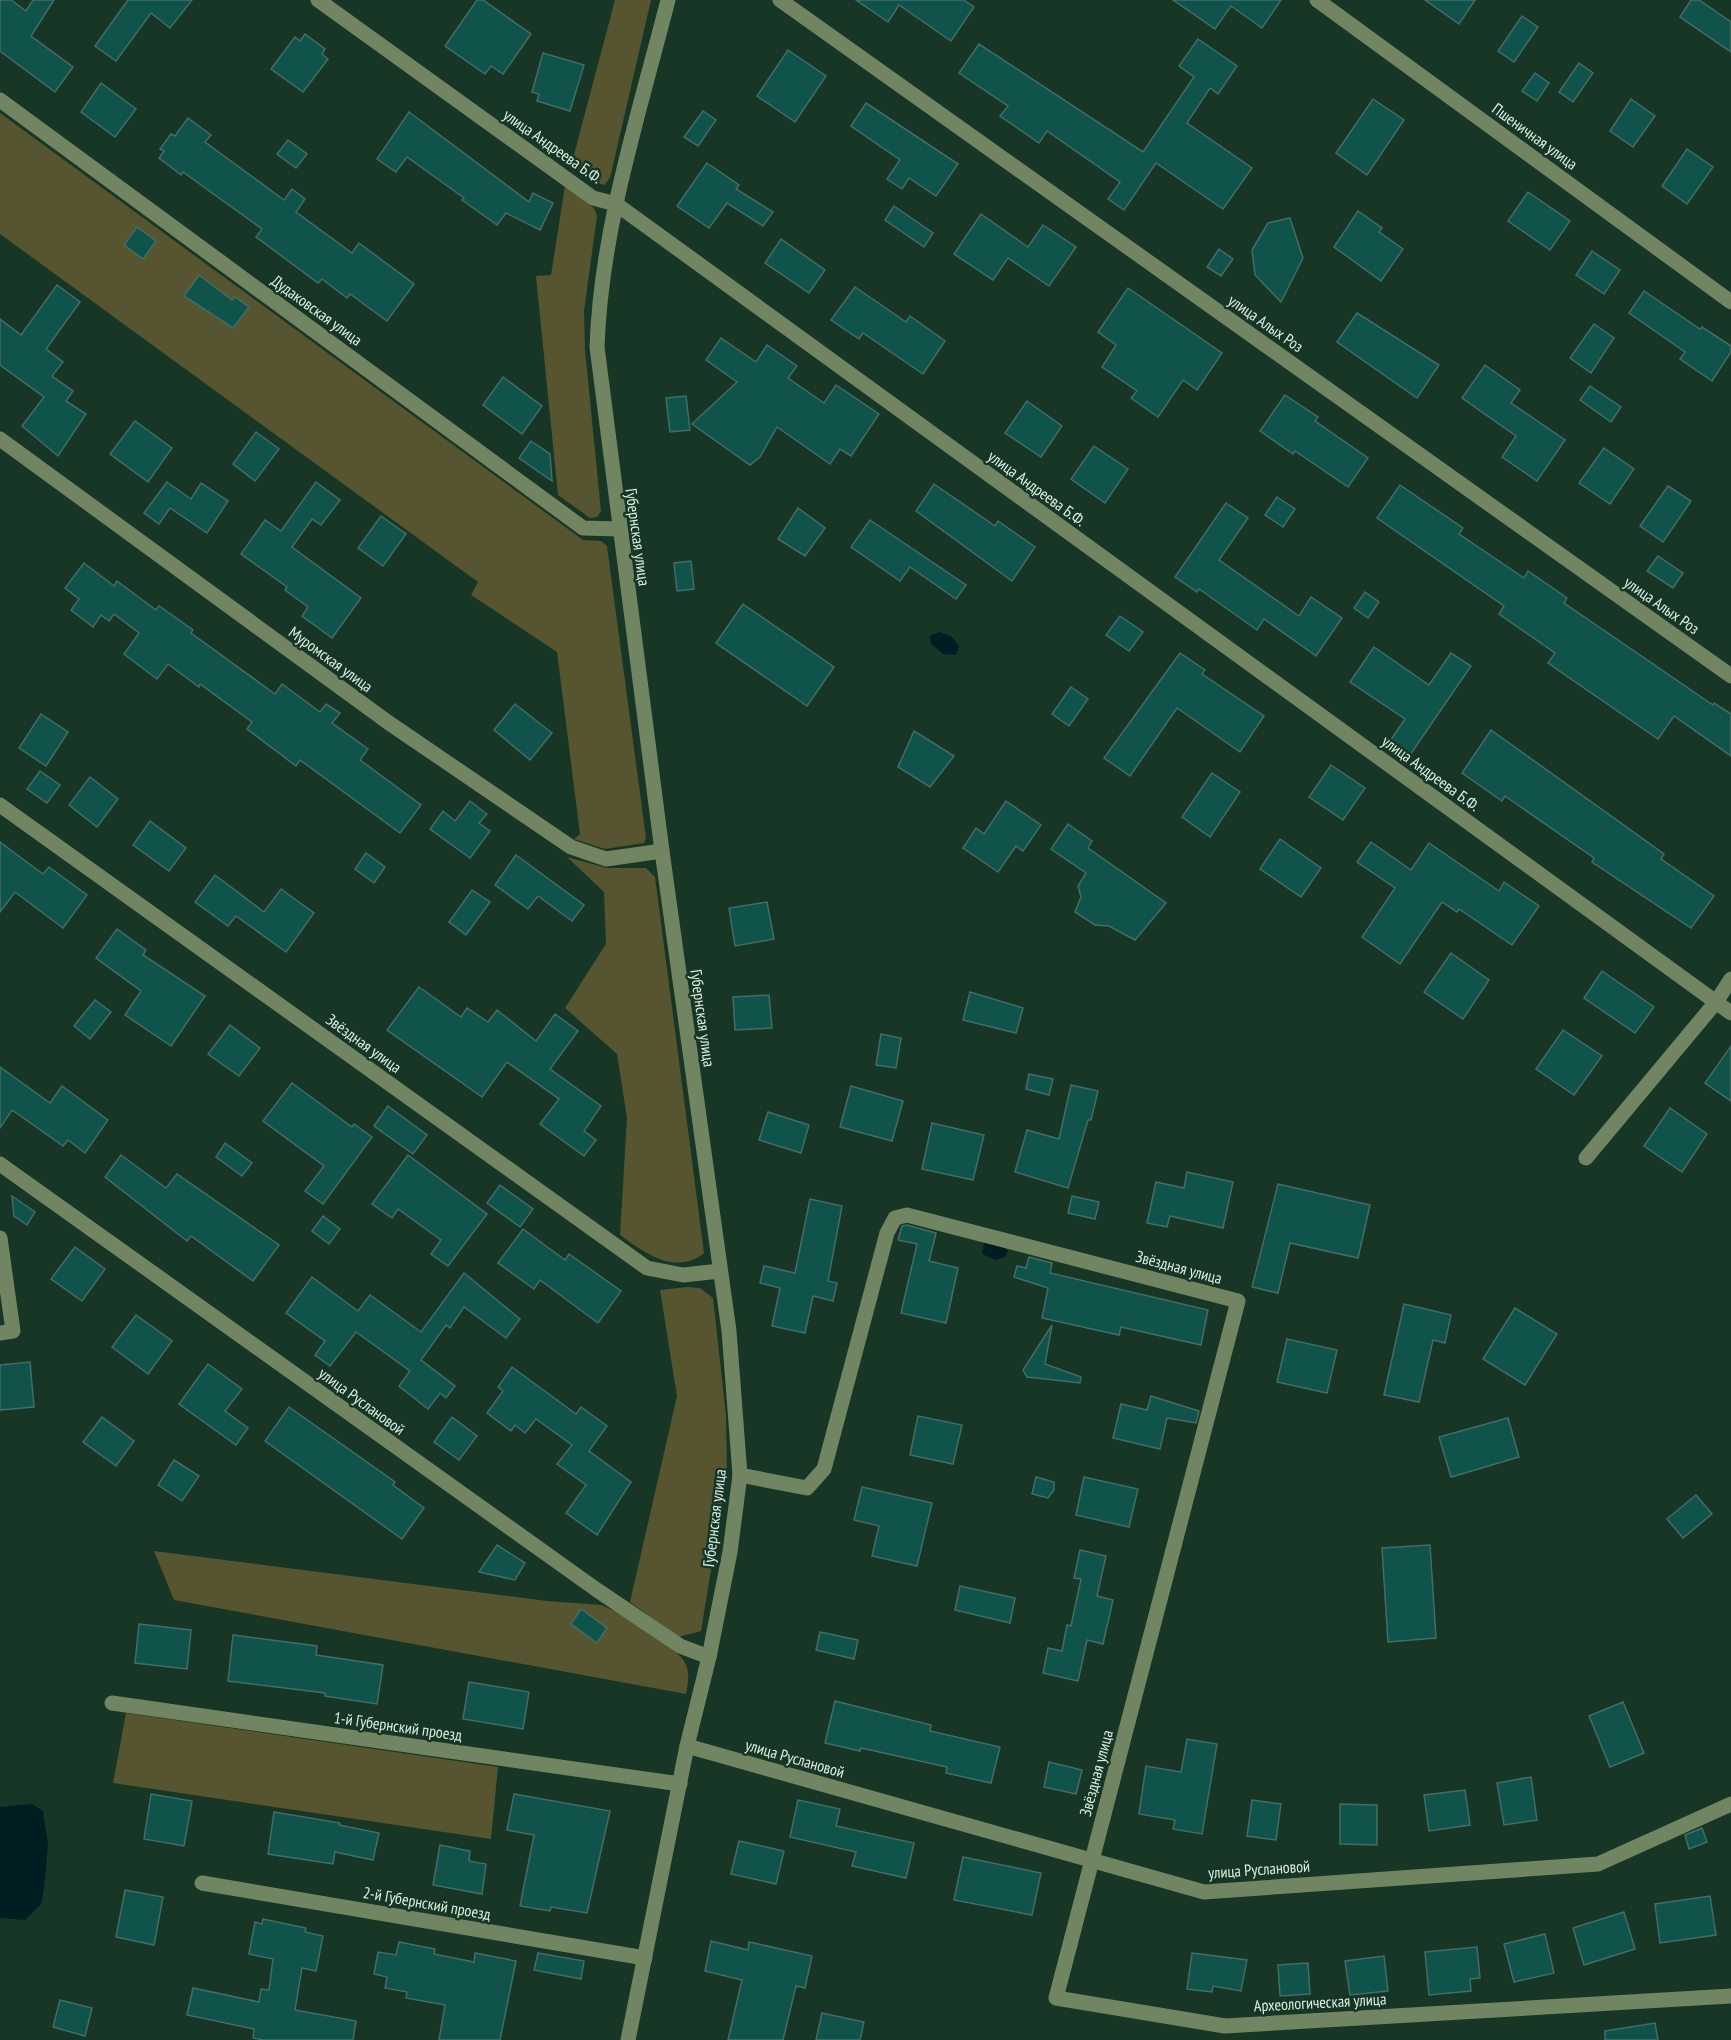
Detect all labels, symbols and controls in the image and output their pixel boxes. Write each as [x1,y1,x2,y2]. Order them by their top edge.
street label: Пшеничная улица [1488,98,1582,174]
street label: улица Андреева Б.Ф. [500,104,606,188]
street label: Дудаковская улица [268,270,366,350]
street label: улица Алых Роз [1225,290,1308,356]
street label: улица Андреева Б.Ф. [984,446,1090,530]
street label: Губернская улица [621,487,655,587]
street label: улица Алых Роз [1621,572,1704,638]
street label: Муромская улица [285,622,377,696]
street label: улица Андреева Б.Ф. [1378,731,1484,815]
street label: Губернская улица [686,968,720,1068]
street label: Звёздная улица [322,1009,406,1077]
street label: Звёздная улица [1134,1246,1224,1288]
street label: улица Руслановой [315,1363,409,1439]
street label: Губернская улица [698,1468,730,1568]
street label: 1-й Губернский проезд [333,1707,463,1745]
street label: Звёздная улица [1075,1728,1117,1818]
street label: улица Руслановой [743,1734,847,1782]
street label: улица Руслановой [1207,1855,1311,1883]
street label: 2-й Губернский проезд [362,1882,492,1924]
street label: Археологическая улица [1253,1989,1387,2015]

